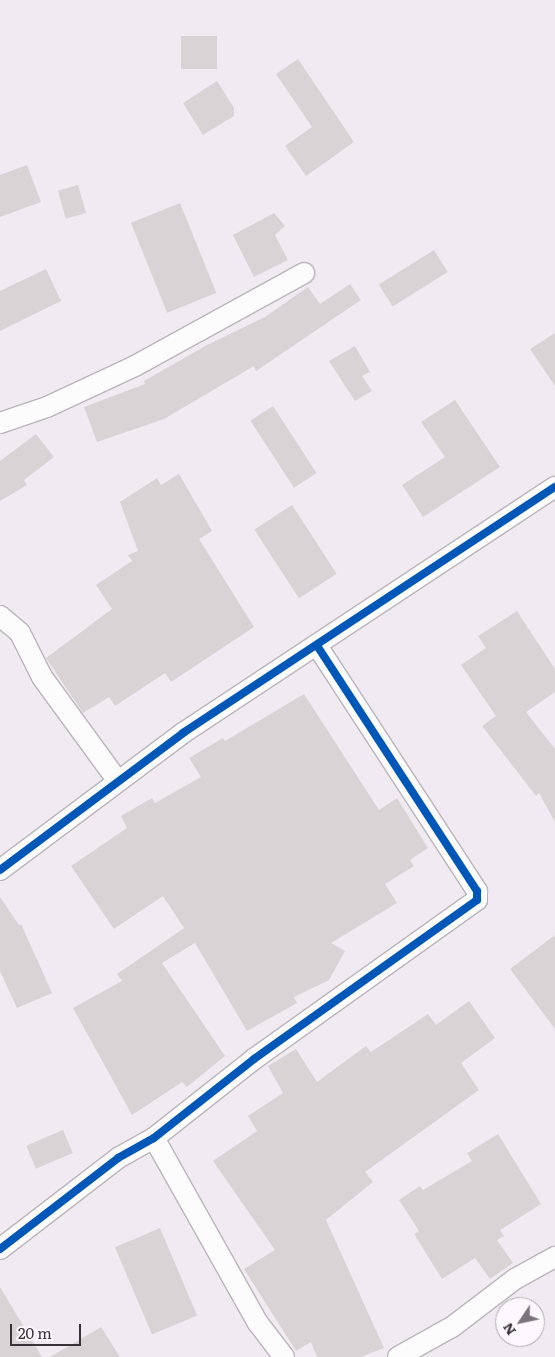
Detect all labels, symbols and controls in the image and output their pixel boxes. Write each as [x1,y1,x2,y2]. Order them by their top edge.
north arrow [495,1297,545,1347]
scale bar [12,1314,84,1346]
text: N [497,1319,520,1340]
text: 20 m [18,1321,52,1344]

